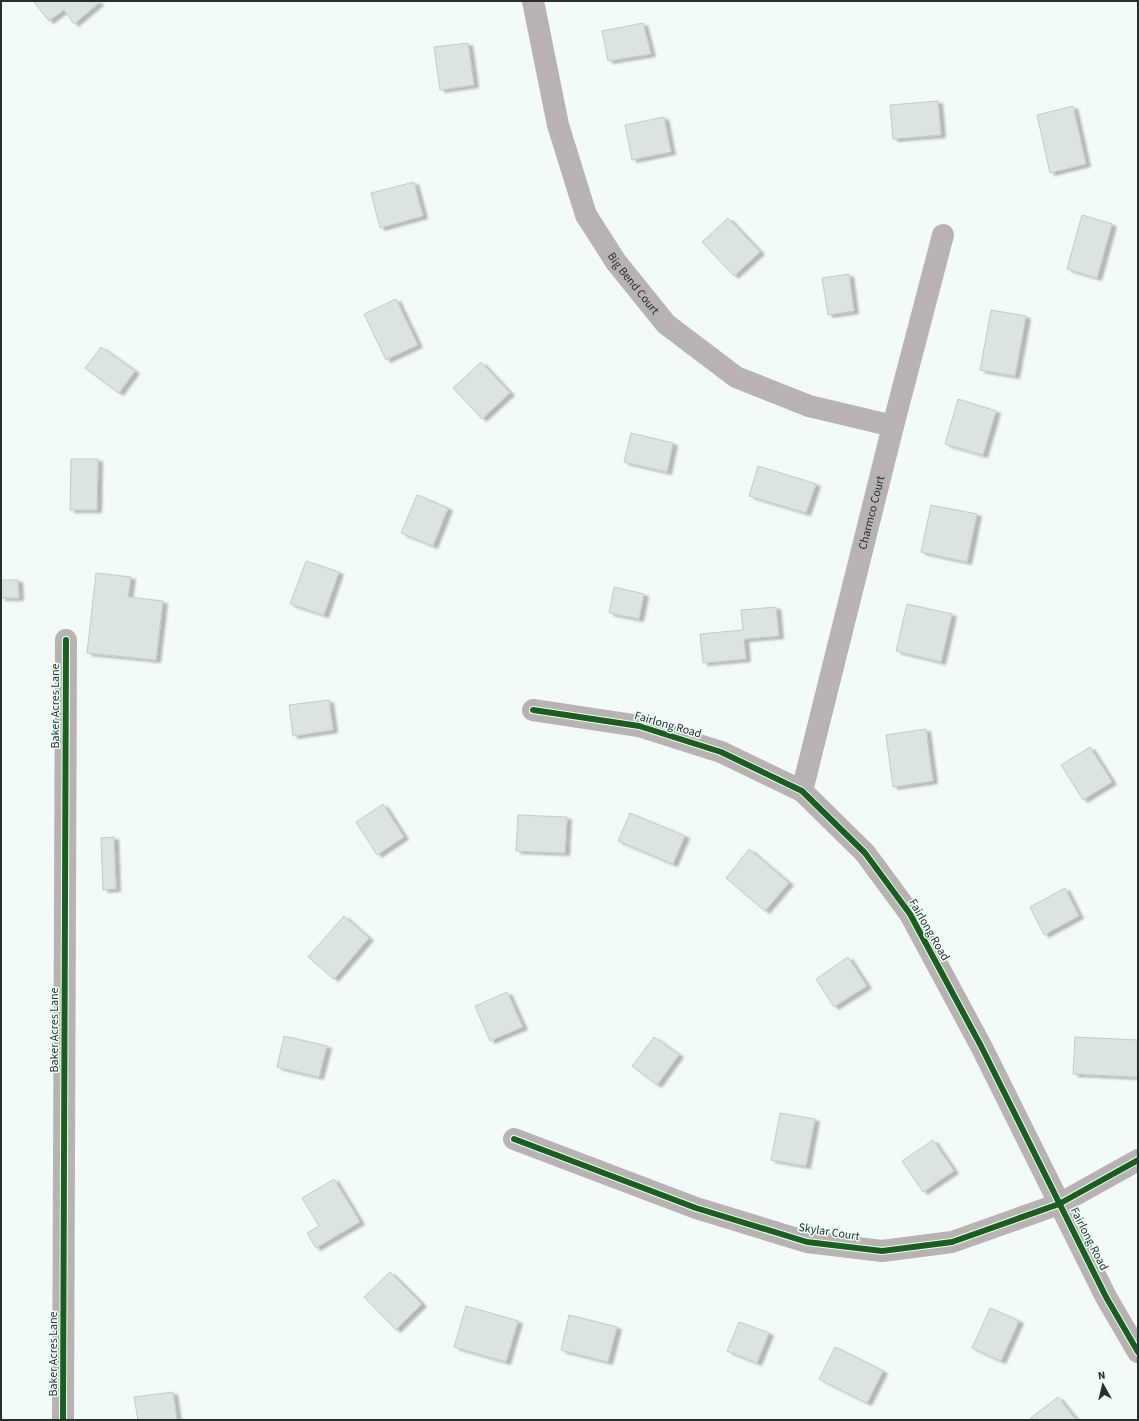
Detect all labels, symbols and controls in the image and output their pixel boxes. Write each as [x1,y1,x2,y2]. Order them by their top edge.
street label: Big Bend Court [603,249,664,318]
street label: Charmco Court [854,474,889,551]
street label: Baker Acres Lane [47,663,64,749]
street label: Fairlong Road [632,707,704,743]
street label: Fairlong Road [904,896,954,964]
street label: Baker Acres Lane [46,987,63,1073]
street label: Fairlong Road [1066,1204,1112,1274]
street label: Skylar Court [797,1219,861,1245]
street label: Baker Acres Lane [45,1311,62,1397]
north arrow [1083,1365,1123,1405]
text: N [1097,1368,1106,1384]

